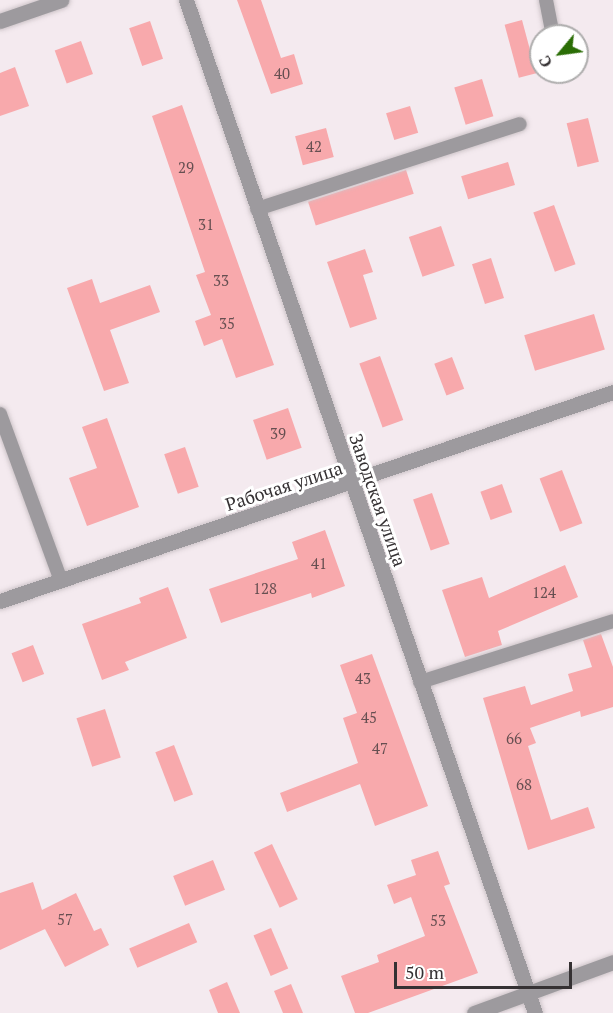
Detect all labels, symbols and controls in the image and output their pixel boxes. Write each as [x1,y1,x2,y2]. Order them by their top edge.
north arrow [529,24,589,84]
text: С [533,52,557,72]
house number: 40 [274,65,290,83]
house number: 42 [306,138,322,156]
house number: 29 [178,159,194,177]
house number: 31 [198,216,214,234]
house number: 33 [213,272,229,290]
house number: 35 [219,315,235,333]
house number: 39 [270,425,286,443]
street label: Заводская улица [345,431,411,569]
street label: Рабочая улица [223,457,345,515]
house number: 41 [311,555,327,573]
house number: 128 [253,580,277,598]
house number: 124 [532,584,556,602]
house number: 43 [355,670,371,688]
house number: 45 [361,709,377,727]
house number: 66 [506,730,522,748]
house number: 47 [372,740,388,758]
house number: 68 [516,776,532,794]
house number: 57 [57,911,73,929]
house number: 53 [430,912,446,930]
scale bar [397,950,576,988]
text: 50 m [405,960,444,984]

